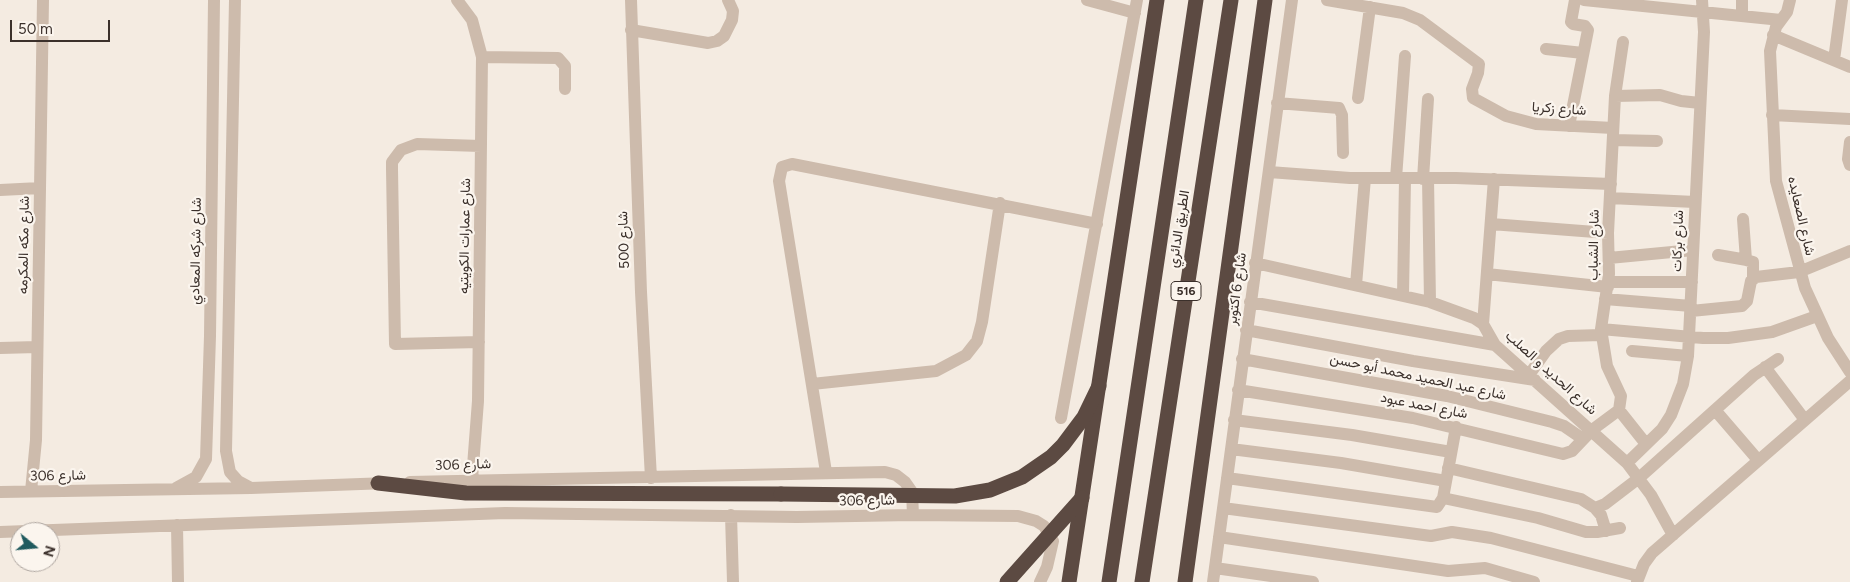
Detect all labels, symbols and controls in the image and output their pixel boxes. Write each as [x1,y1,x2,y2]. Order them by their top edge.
scale bar [12,10,112,42]
text: 50 m [18,20,53,38]
street label: شارع زكريا [1531,99,1587,119]
street label: شارع الصعايده [1784,175,1818,257]
street label: شارع عمارات الكويتيه [456,178,474,294]
street label: الطريق الدائري [1165,189,1193,269]
street label: شارع مكه المكرمه [15,196,33,294]
street label: شارع شركه المعادي [187,197,205,305]
street label: شارع الشباب [1585,209,1603,281]
street label: شارع بركات [1669,210,1687,272]
street label: شارع 500 [615,211,633,269]
street label: شارع 6 اكتوبر [1224,252,1250,326]
road number: 516 [1171,282,1201,300]
street label: شارع الحديد و الصلب [1502,327,1600,419]
street label: شارع عبد الحميد محمد أبو حسن [1328,350,1508,404]
street label: شارع احمد عبود [1379,389,1469,423]
street label: شارع 306 [435,456,491,474]
street label: شارع 306 [30,467,86,485]
street label: شارع 306 [839,492,895,510]
north arrow [10,522,60,572]
text: N [39,544,59,559]

